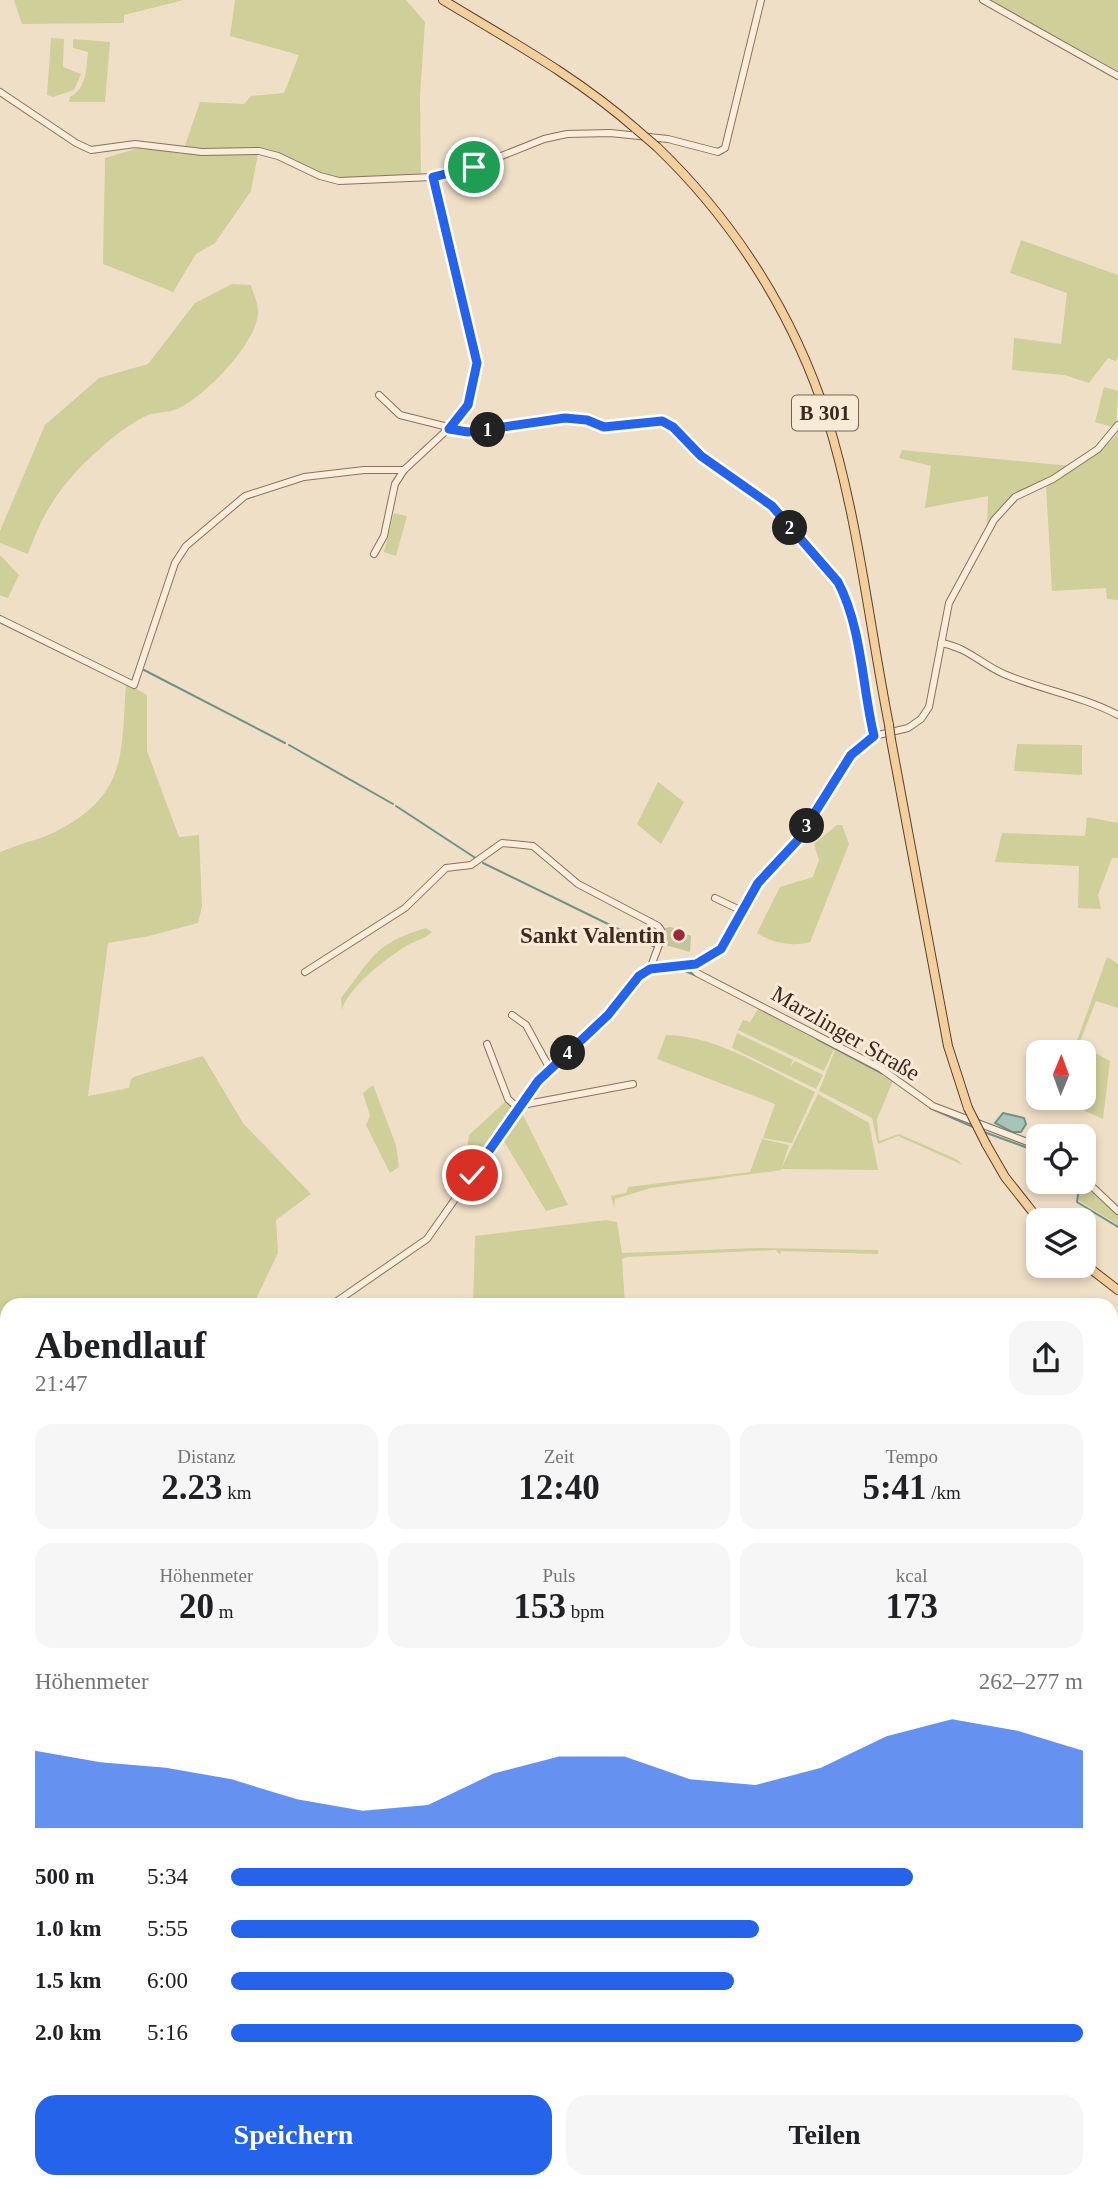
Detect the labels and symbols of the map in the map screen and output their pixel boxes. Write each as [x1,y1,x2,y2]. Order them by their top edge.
pin [444,137,504,197]
road number: B 301 [792,396,858,430]
pin: 1 [470,412,505,448]
pin: 2 [772,510,808,546]
pin: 3 [790,808,824,844]
place label: Sankt Valentin [520,923,665,948]
marker: Sankt Valentin [671,927,687,943]
street label: Marzlinger Straße [767,981,924,1086]
pin: 4 [550,1036,586,1070]
north arrow [1026,1040,1096,1110]
pin [442,1145,502,1205]

